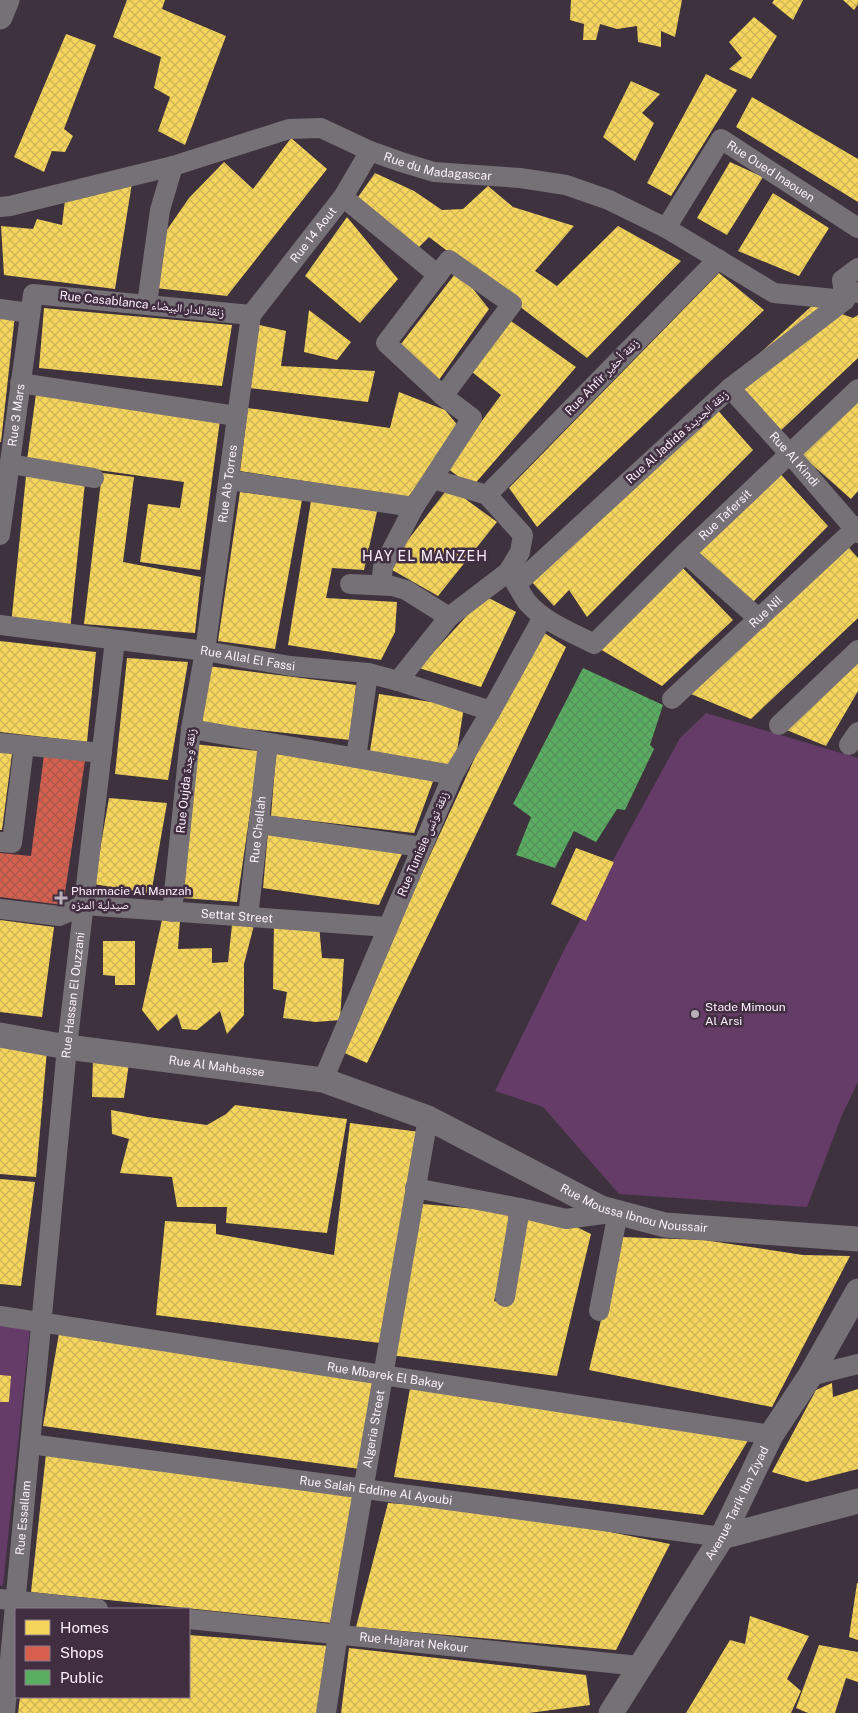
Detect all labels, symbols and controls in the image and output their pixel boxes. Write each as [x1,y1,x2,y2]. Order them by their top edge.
street label: Rue Oued Inaouen [724,138,817,205]
street label: Rue du Madagascar [382,149,493,183]
street label: Rue 14 Aout [287,204,340,265]
street label: Rue Casablanca زنقة الدار البيضاء [59,288,225,320]
street label: Rue Ahfir زنقة أحفير [562,336,642,418]
street label: Rue 3 Mars [5,383,28,447]
street label: Rue Al Jadida زنقة الجديدة [623,387,731,487]
street label: Rue Al Kindi [766,429,822,490]
street label: Rue Ab Torres [216,444,240,524]
street label: Rue Tafersit [696,486,755,543]
district label: HAY EL MANZEH [362,548,488,564]
street label: Rue Nil [746,593,786,631]
street label: Rue Allal El Fassi [200,643,296,673]
street label: Rue Oujda زنقة وجدة [174,728,199,834]
street label: Rue Tunisie زنقة تونس [395,789,452,899]
street label: Rue Chellah [247,795,269,864]
place label: Pharmacie Al Manzah صيدلية المنزه [71,884,192,912]
marker: Pharmacie Al Manzah صيدلية المنزه [55,892,67,904]
street label: Settat Street [200,906,274,926]
street label: Rue Hassan El Ouzzani [59,931,87,1059]
place label: Stade Mimoun Al Arsi [705,1000,786,1028]
marker: Stade Mimoun Al Arsi [689,1008,701,1020]
street label: Rue Al Mahbasse [168,1053,266,1079]
street label: Rue Moussa Ibnou Noussair [558,1181,709,1235]
street label: Rue Mbarek El Bakay [326,1360,445,1392]
street label: Algeria Street [360,1389,387,1469]
street label: Avenue Tarik Ibn Ziyad [702,1444,771,1563]
street label: Rue Salah Eddine Al Ayoubi [299,1473,453,1508]
street label: Rue Essallam [13,1480,34,1556]
legend [15,1608,190,1698]
text: Homes [60,1619,109,1636]
street label: Rue Hajarat Nekour [359,1630,469,1655]
text: Shops [60,1644,104,1661]
text: Public [60,1669,104,1686]

